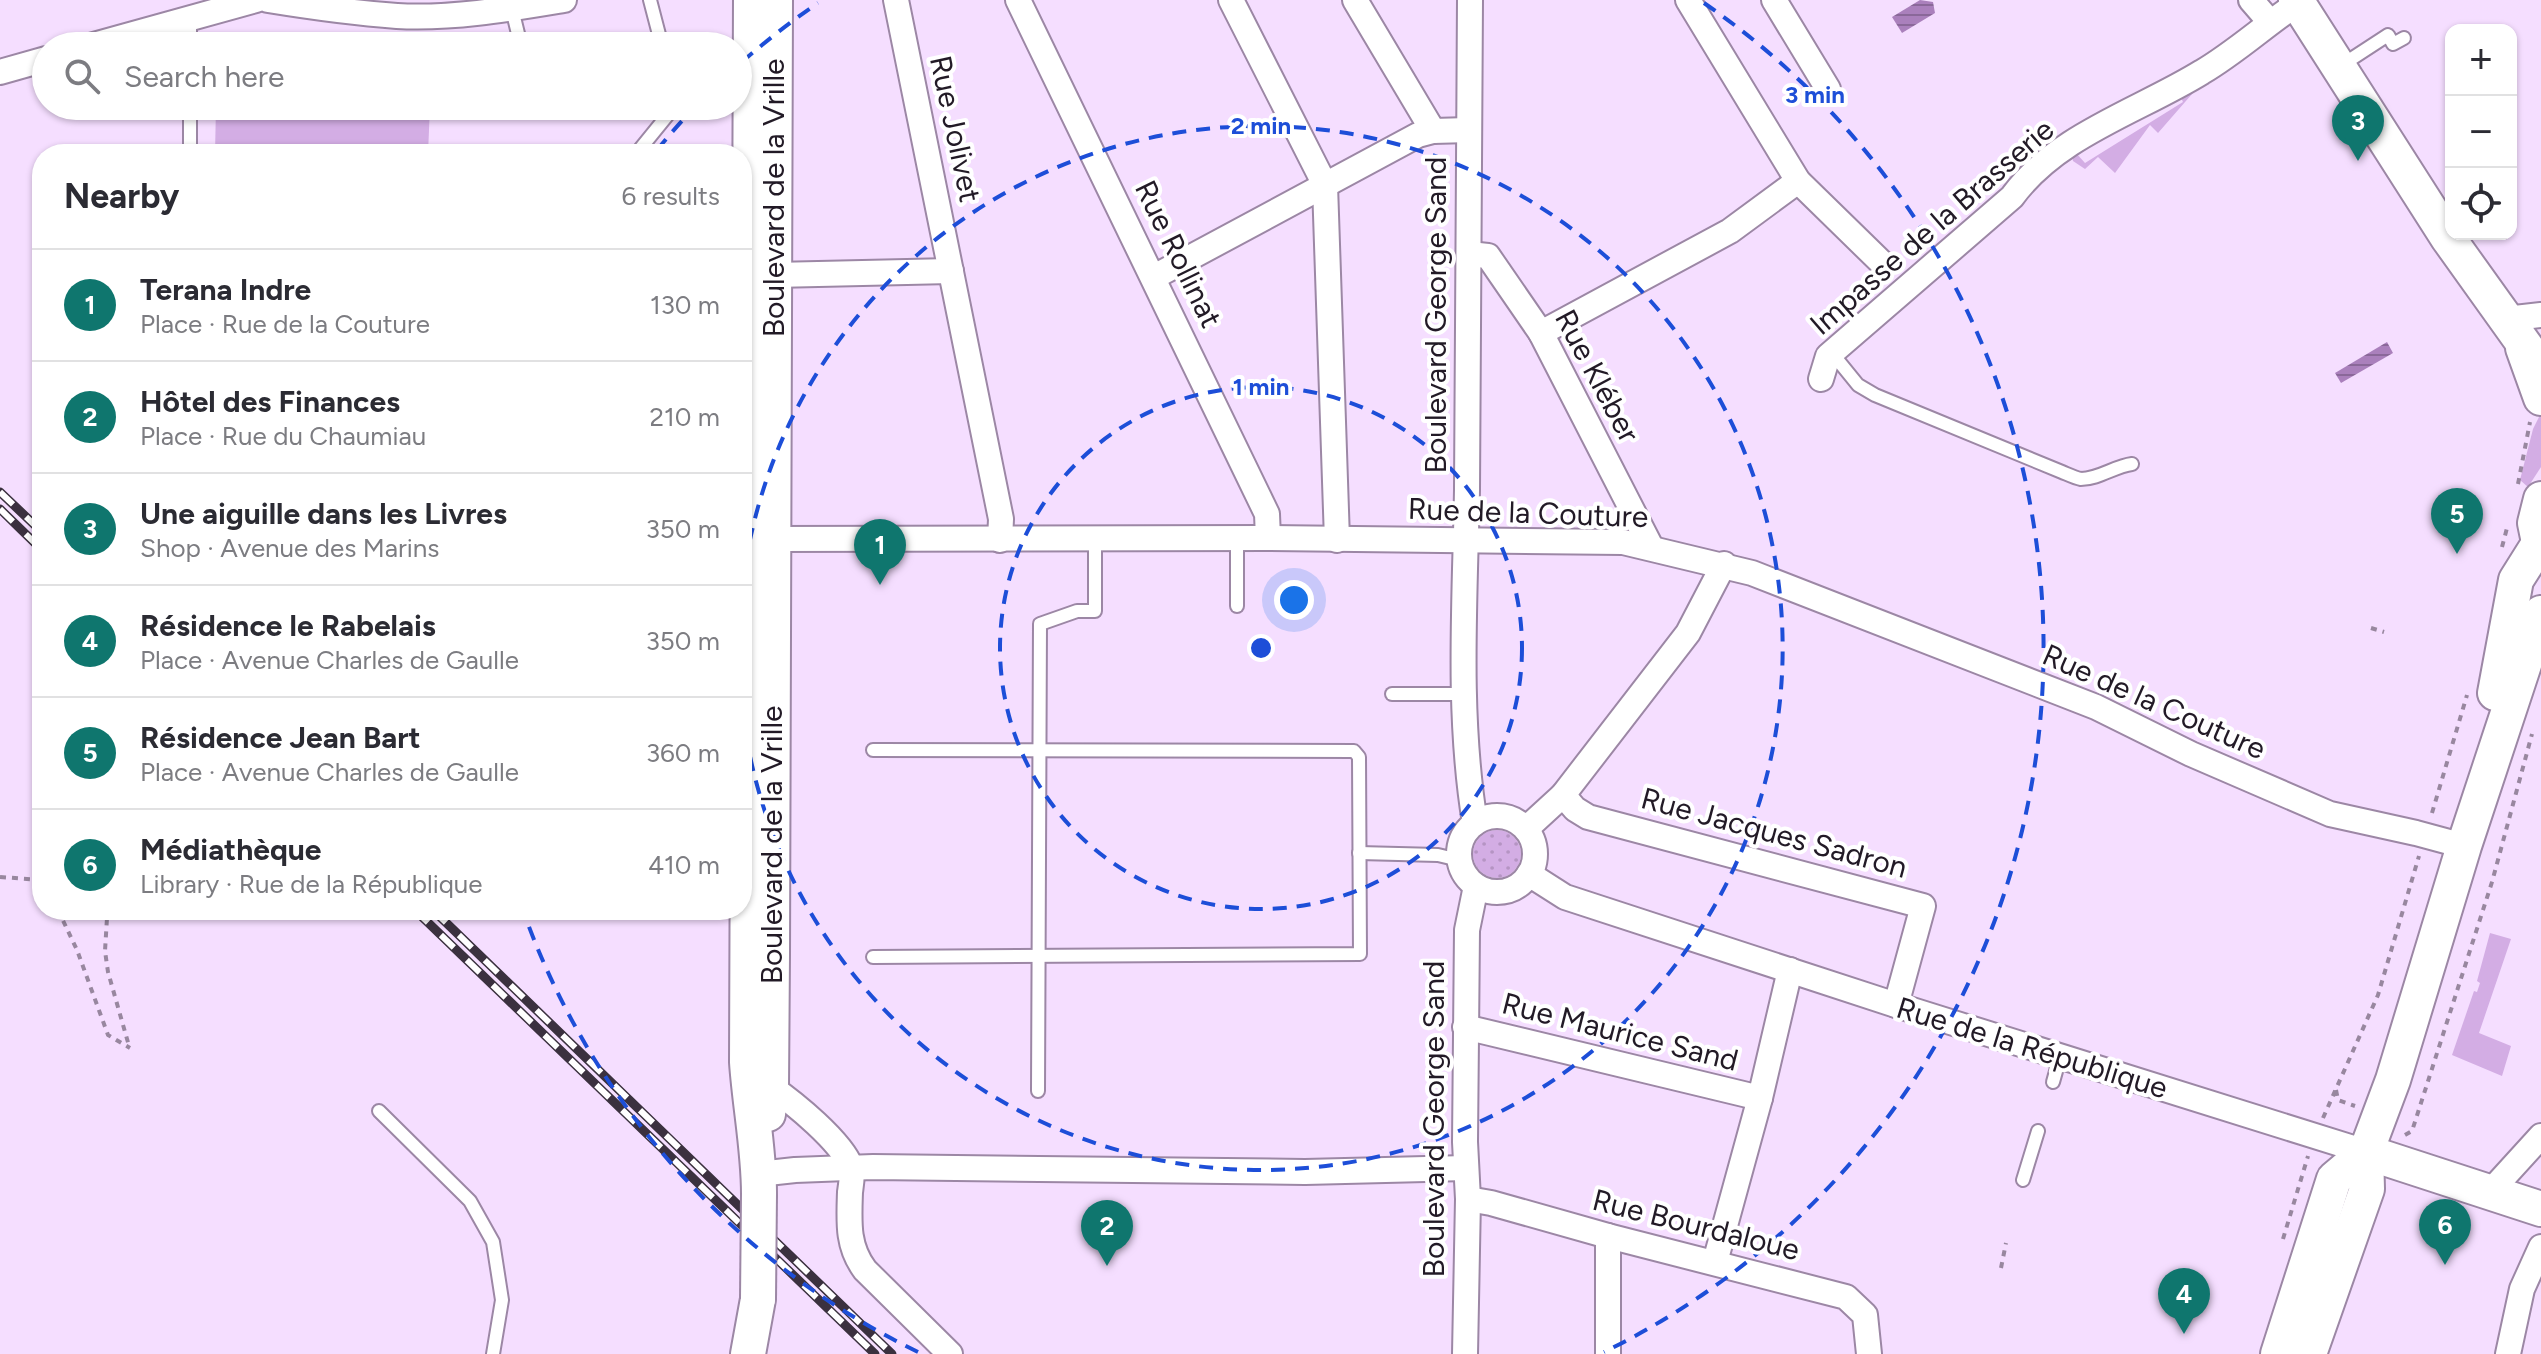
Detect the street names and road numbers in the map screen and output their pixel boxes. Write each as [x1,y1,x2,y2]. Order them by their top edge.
street label: Rue Jolivet [922,52,989,205]
street label: Boulevard de la Vrille [755,59,792,337]
street label: Impasse de la Brasserie [1802,111,2061,343]
street label: Boulevard George Sand [1417,157,1454,473]
street label: Rue Rollinat [1127,174,1230,333]
street label: Rue Kléber [1547,303,1648,448]
street label: Rue de la Couture [1407,490,1649,535]
street label: Rue de la Couture [2037,636,2272,767]
street label: Boulevard de la Vrille [753,706,790,984]
street label: Rue Jacques Sadron [1637,779,1911,886]
street label: Boulevard George Sand [1415,961,1452,1277]
street label: Rue Maurice Sand [1498,984,1742,1079]
street label: Rue de la République [1892,989,2172,1106]
street label: Rue Bourdaloue [1589,1181,1803,1268]

